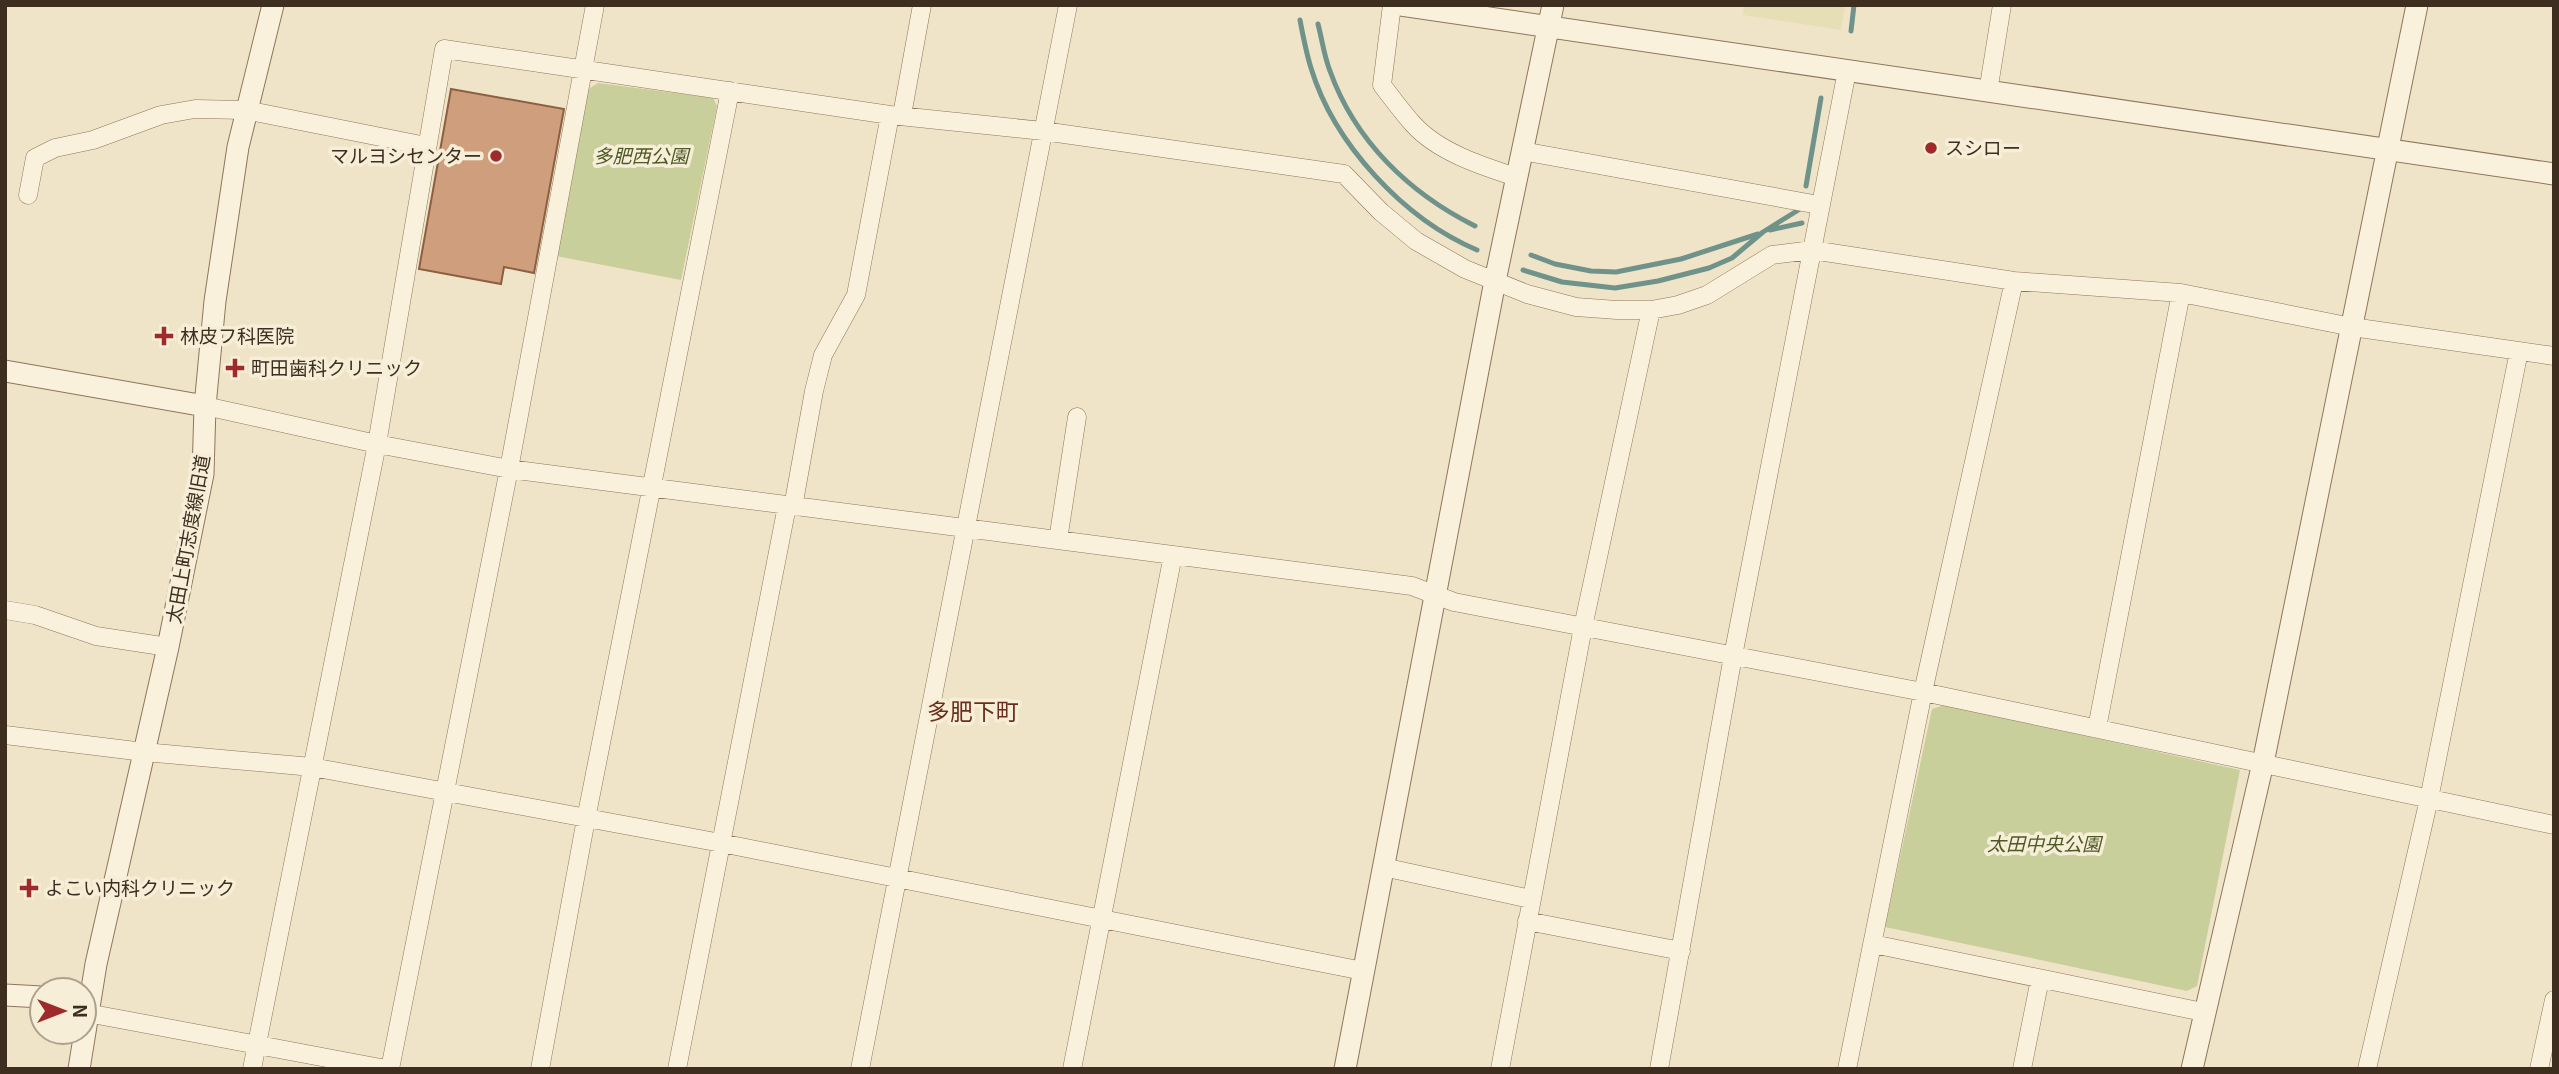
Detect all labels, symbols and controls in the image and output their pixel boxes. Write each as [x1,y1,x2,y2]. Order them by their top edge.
place label: スシロー [1945,133,2021,160]
marker: スシロー [1923,140,1939,156]
place label: マルヨシセンター [330,141,482,168]
park label: 多肥西公園 [593,141,691,168]
marker: マルヨシセンター [488,148,504,164]
place label: 林皮フ科医院 [180,321,294,348]
marker: 林皮フ科医院 [154,326,174,346]
place label: 町田歯科クリニック [251,353,422,380]
marker: 町田歯科クリニック [225,358,245,378]
street label: 太田上町志度線旧道 [158,452,215,625]
district label: 多肥下町 [927,693,1019,727]
park label: 太田中央公園 [1987,829,2104,856]
place label: よこい内科クリニック [45,873,235,900]
marker: よこい内科クリニック [19,878,39,898]
north arrow [28,976,98,1046]
text: N [68,1004,95,1018]

